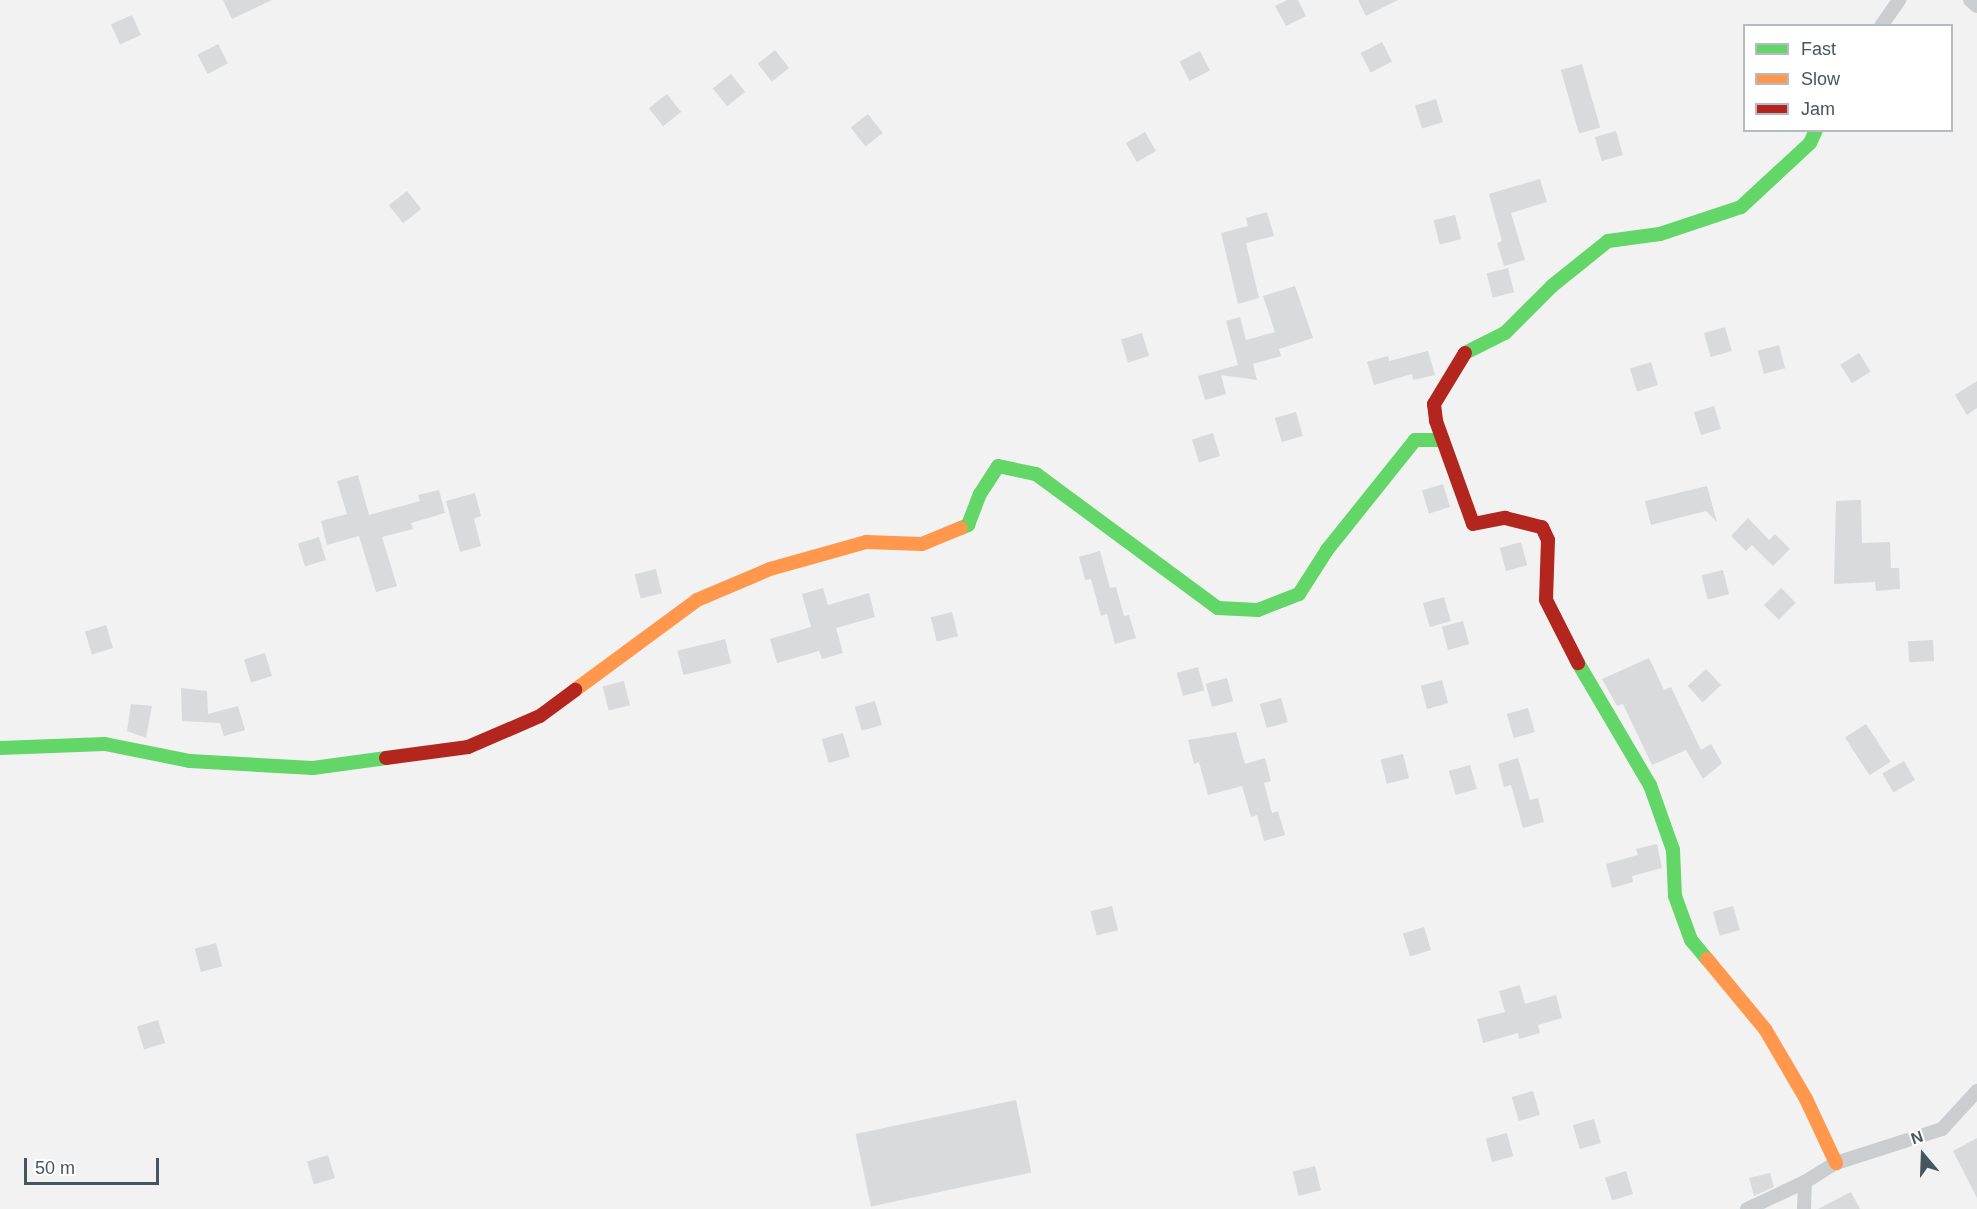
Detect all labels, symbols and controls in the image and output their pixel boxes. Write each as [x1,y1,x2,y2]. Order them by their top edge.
legend [1743,24,1953,132]
text: Fast [1801,39,1836,59]
text: Slow [1801,69,1840,89]
text: Jam [1801,99,1835,119]
north arrow [1893,1125,1953,1185]
text: N [1909,1128,1925,1147]
scale bar [27,1146,162,1184]
text: 50 m [35,1158,75,1178]

